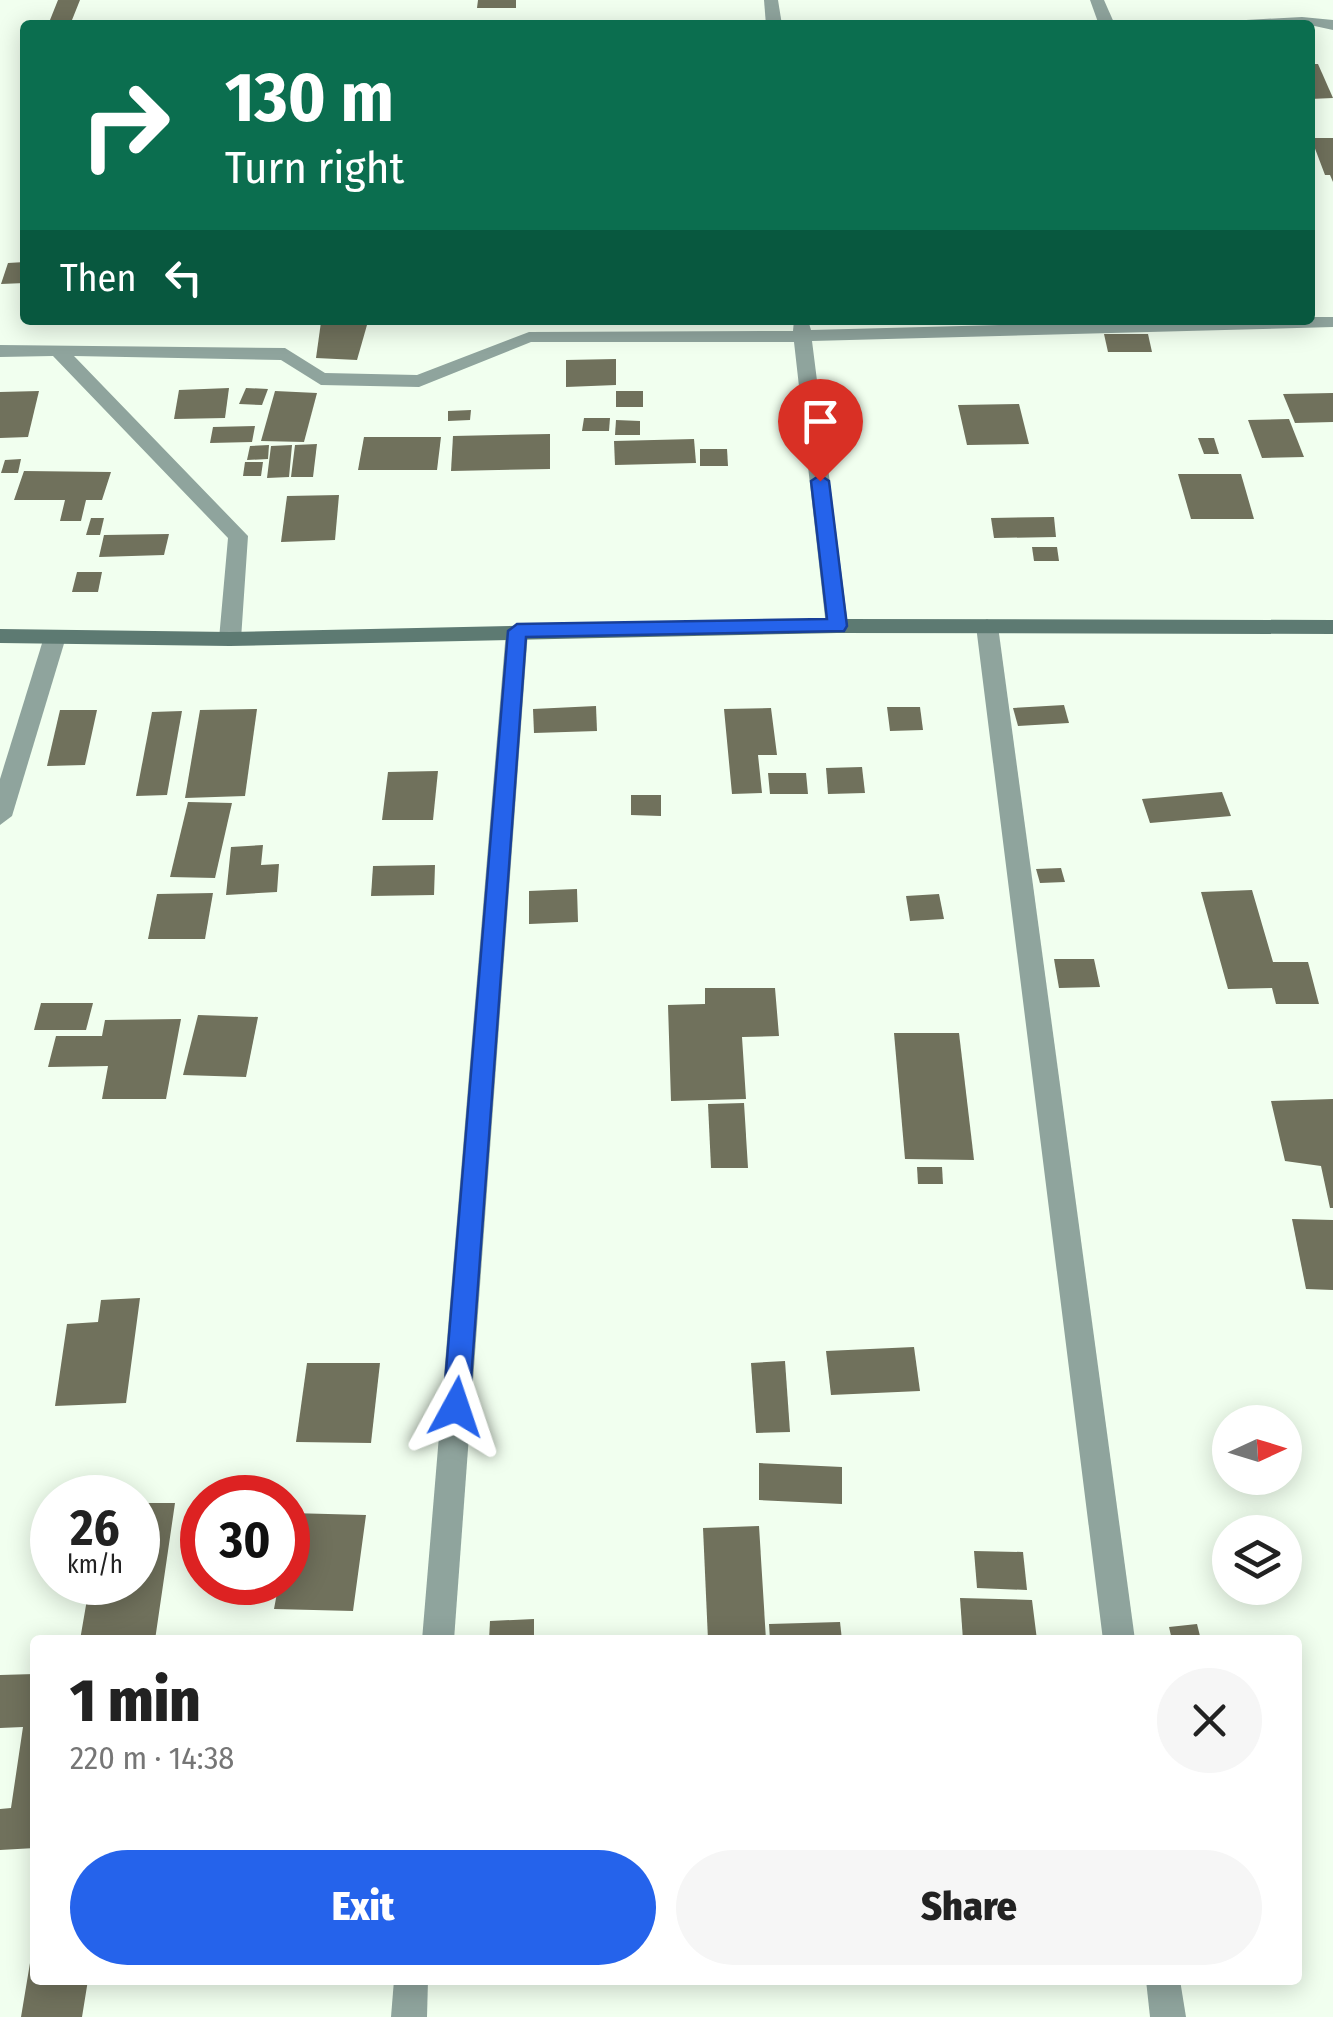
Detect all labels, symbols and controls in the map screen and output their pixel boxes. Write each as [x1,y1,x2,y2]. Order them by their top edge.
text: 130 m [225,56,394,140]
icon: right [60,60,190,190]
text: Turn right [225,141,404,195]
icon: left [156,250,211,305]
text: Then [60,255,136,301]
pin [778,379,863,482]
icon: arrive [793,394,848,449]
position arrow [404,1355,508,1459]
north arrow [1212,1405,1302,1495]
map controls [1212,1405,1302,1605]
speed limit sign: 30 [180,1475,310,1605]
text: 26 [70,1498,120,1558]
button: layers [1212,1515,1302,1605]
text: km/h [67,1550,123,1580]
text: 1 min [70,1665,201,1737]
button: close [1157,1668,1262,1773]
text: 220 m · 14:38 [70,1739,234,1777]
button: Exit [70,1850,656,1965]
button: Share [676,1850,1262,1965]

